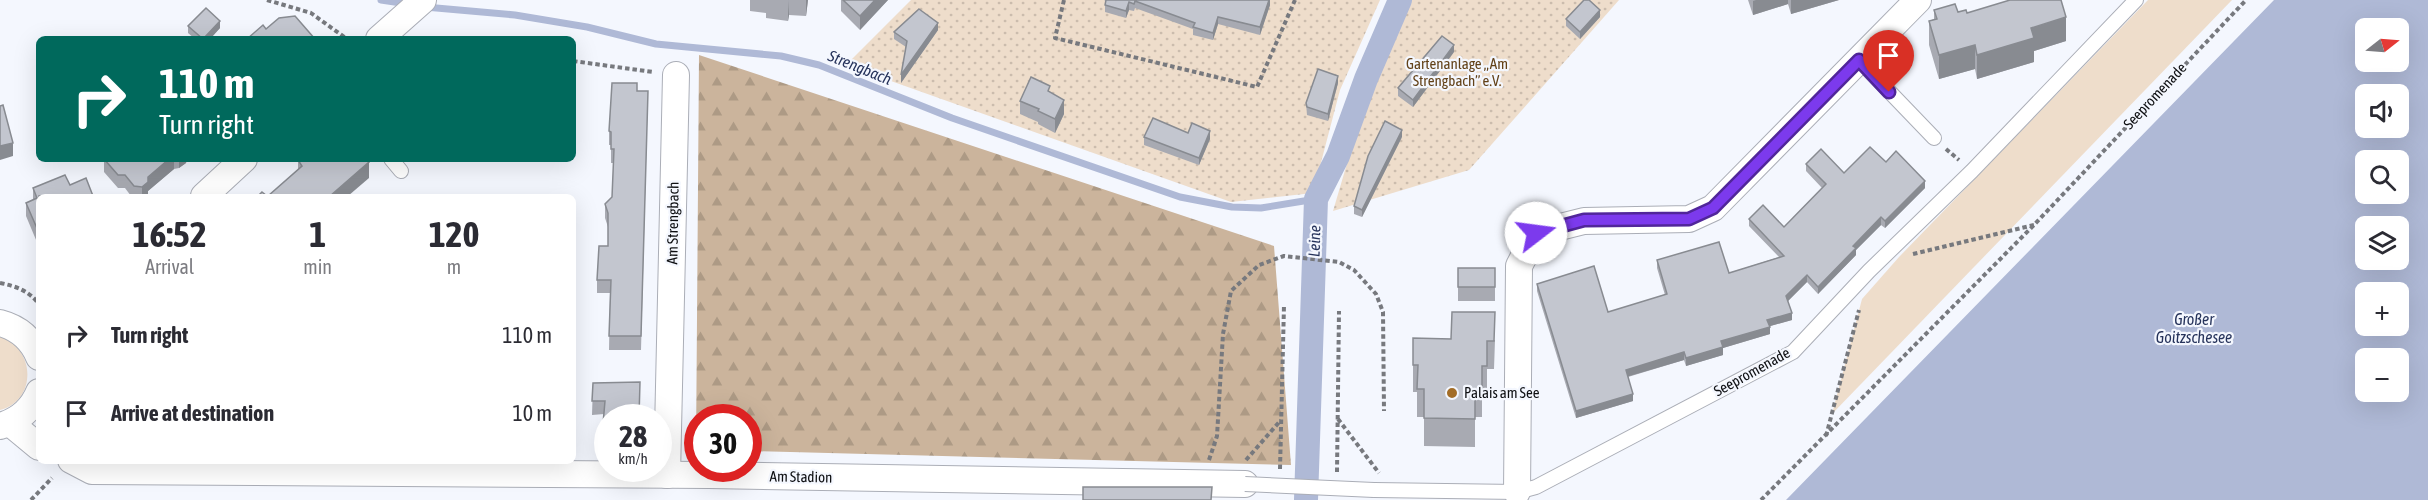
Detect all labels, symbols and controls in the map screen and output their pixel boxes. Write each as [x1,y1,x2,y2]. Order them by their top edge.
north arrow [2355,18,2409,72]
map controls [2355,18,2409,402]
pin [1863,30,1914,92]
icon: arrive [1872,39,1905,72]
water label: Strengbach [824,46,895,89]
park label: Gartenanlage „Am Strengbach” e.V. [1406,55,1508,89]
text: 110 m [159,59,254,107]
street label: Seepromenade [2120,59,2190,132]
icon: right [60,60,138,138]
button: sound [2355,84,2409,138]
text: Turn right [159,109,254,140]
button: search [2355,150,2409,204]
street label: Am Strengbach [663,181,682,264]
position arrow [1504,201,1568,265]
text: 16:52 [133,213,207,255]
text: 1 [309,213,326,255]
text: 120 [429,213,479,255]
button: layers [2355,216,2409,270]
water label: Leine [1304,225,1324,257]
text: Arrival [145,255,194,278]
text: min [303,255,332,278]
text: m [447,255,461,278]
button: + [2355,282,2409,336]
water label: Großer Goitzschesee [2156,310,2232,346]
icon: right [60,319,93,352]
text: Turn right [111,322,188,348]
text: 110 m [502,322,552,348]
street label: Seepromenade [1711,344,1793,399]
button: − [2355,348,2409,402]
place label: Palais am See [1464,384,1540,401]
marker: Palais am See [1445,386,1459,400]
icon: arrive [60,397,93,430]
text: Arrive at destination [111,400,274,426]
text: 10 m [512,400,552,426]
speed limit sign: 30 [684,404,762,482]
text: 28 [619,419,647,453]
text: km/h [618,450,648,467]
street label: Am Stadion [770,467,832,486]

